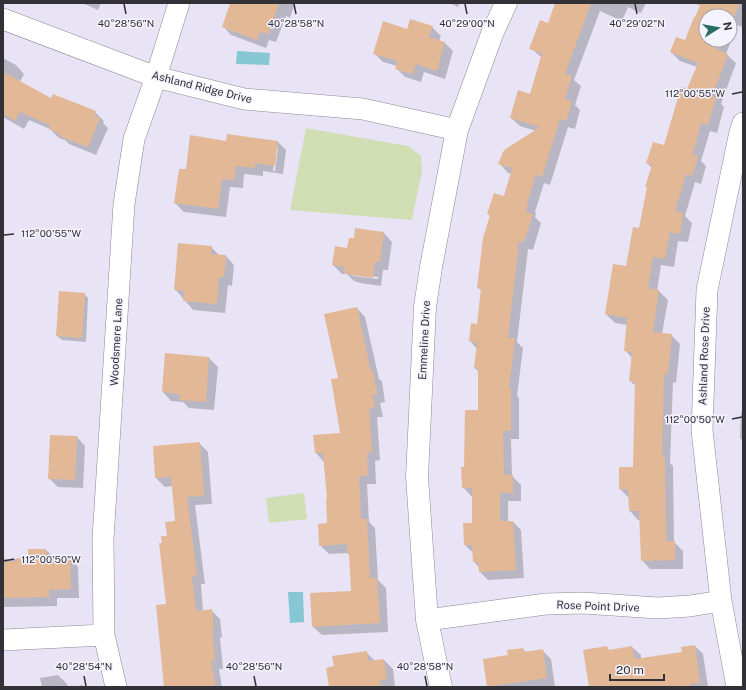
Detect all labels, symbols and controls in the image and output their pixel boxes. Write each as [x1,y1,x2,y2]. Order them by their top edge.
north arrow [698,8,738,48]
text: 40°28'56"N [98,17,154,29]
text: 40°28'58"N [268,17,324,29]
text: 40°29'00"N [439,17,495,29]
text: 40°29'02"N [609,17,665,29]
text: N [721,21,735,31]
street label: Ashland Ridge Drive [151,69,253,105]
text: 112°00'55"W [665,87,725,99]
text: 112°00'55"W [21,227,81,239]
street label: Woodsmere Lane [108,298,124,386]
street label: Emmeline Drive [416,300,432,380]
street label: Ashland Rose Drive [696,306,712,406]
text: 112°00'50"W [665,413,725,425]
text: 112°00'50"W [21,553,81,565]
street label: Rose Point Drive [556,599,640,613]
scale bar [610,656,664,682]
text: 40°28'54"N [56,660,112,672]
text: 40°28'56"N [226,660,282,672]
text: 40°28'58"N [397,660,453,672]
text: 20 m [616,663,644,677]

